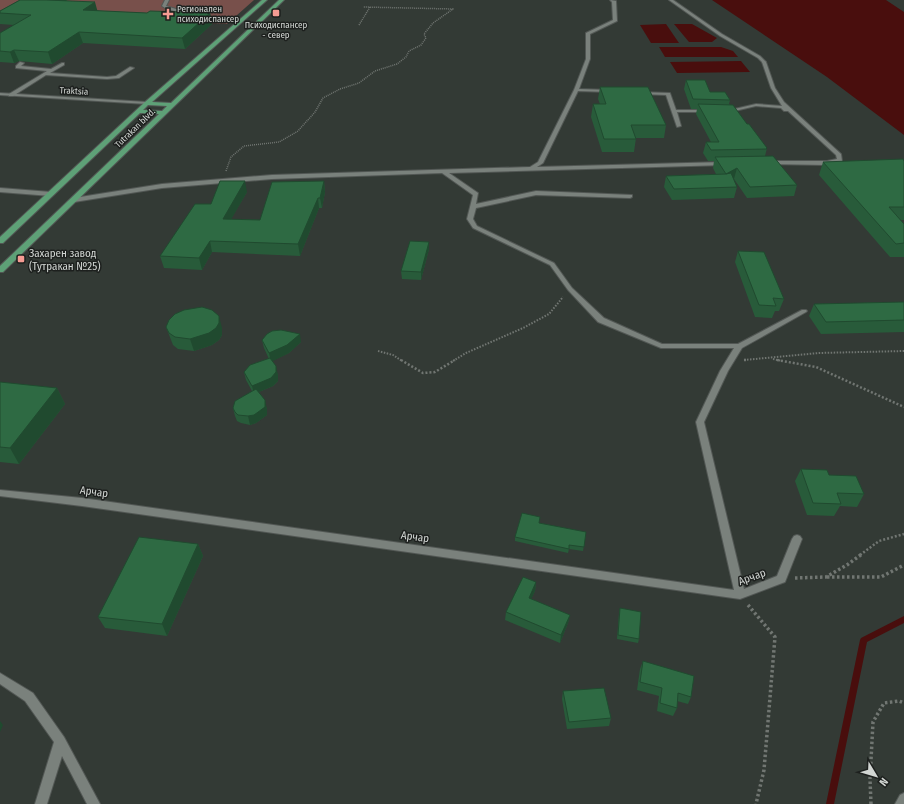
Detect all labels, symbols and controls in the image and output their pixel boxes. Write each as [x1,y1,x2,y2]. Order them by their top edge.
place label: Регионален психодиспансер [177,4,239,24]
marker: Регионален психодиспансер [162,8,174,20]
marker: Психодиспансер - север [271,8,281,18]
place label: Психодиспансер - север [245,20,308,40]
street label: Traktsia [59,85,89,97]
street label: Tutrakan blvd. [113,106,157,150]
place label: Захарен завод (Тутракан №25) [29,247,100,273]
marker: Захарен завод (Тутракан №25) [16,254,26,264]
street label: Арчар [79,484,109,500]
street label: Арчар [400,529,430,545]
street label: Арчар [736,566,768,588]
north arrow [856,756,896,796]
text: N [876,775,891,788]

